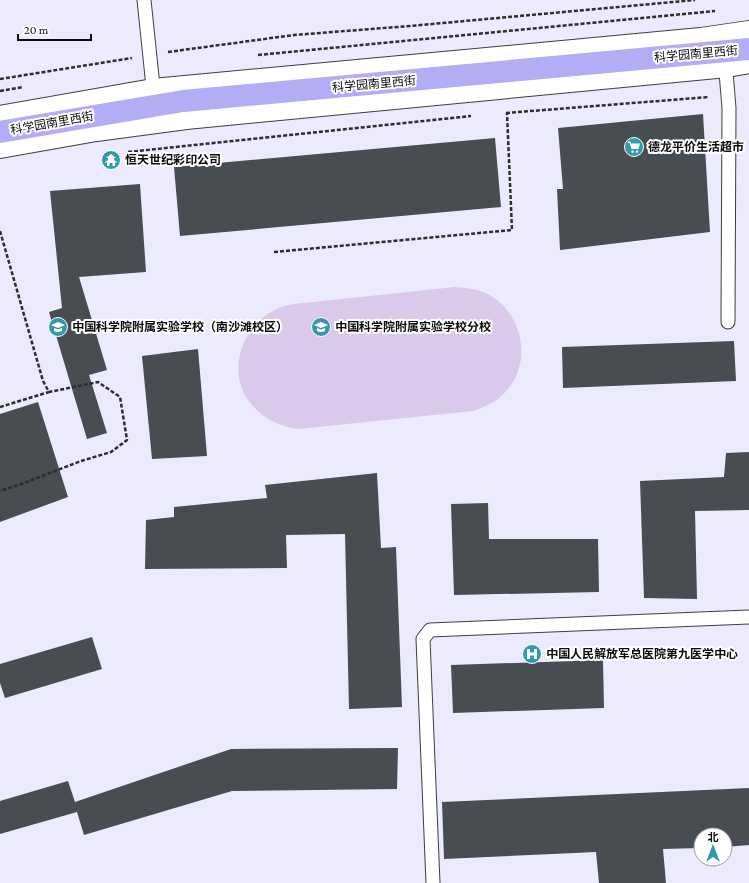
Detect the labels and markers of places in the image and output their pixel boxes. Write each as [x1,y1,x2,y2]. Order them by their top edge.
supermarket icon: 德龙平价生活超市 [623,136,645,158]
place label: 德龙平价生活超市 [648,140,744,154]
temple icon: 恒天世纪彩印公司 [100,149,122,171]
place label: 恒天世纪彩印公司 [125,153,221,167]
school or university icon: 中国科学院附属实验学校（南沙滩校区） [47,316,69,338]
school or university icon: 中国科学院附属实验学校分校 [310,316,332,338]
place label: 中国科学院附属实验学校（南沙滩校区） [72,320,288,334]
place label: 中国科学院附属实验学校分校 [335,320,491,334]
hospital icon: 中国人民解放军总医院第九医学中心 [521,643,543,665]
place label: 中国人民解放军总医院第九医学中心 [546,647,738,661]

